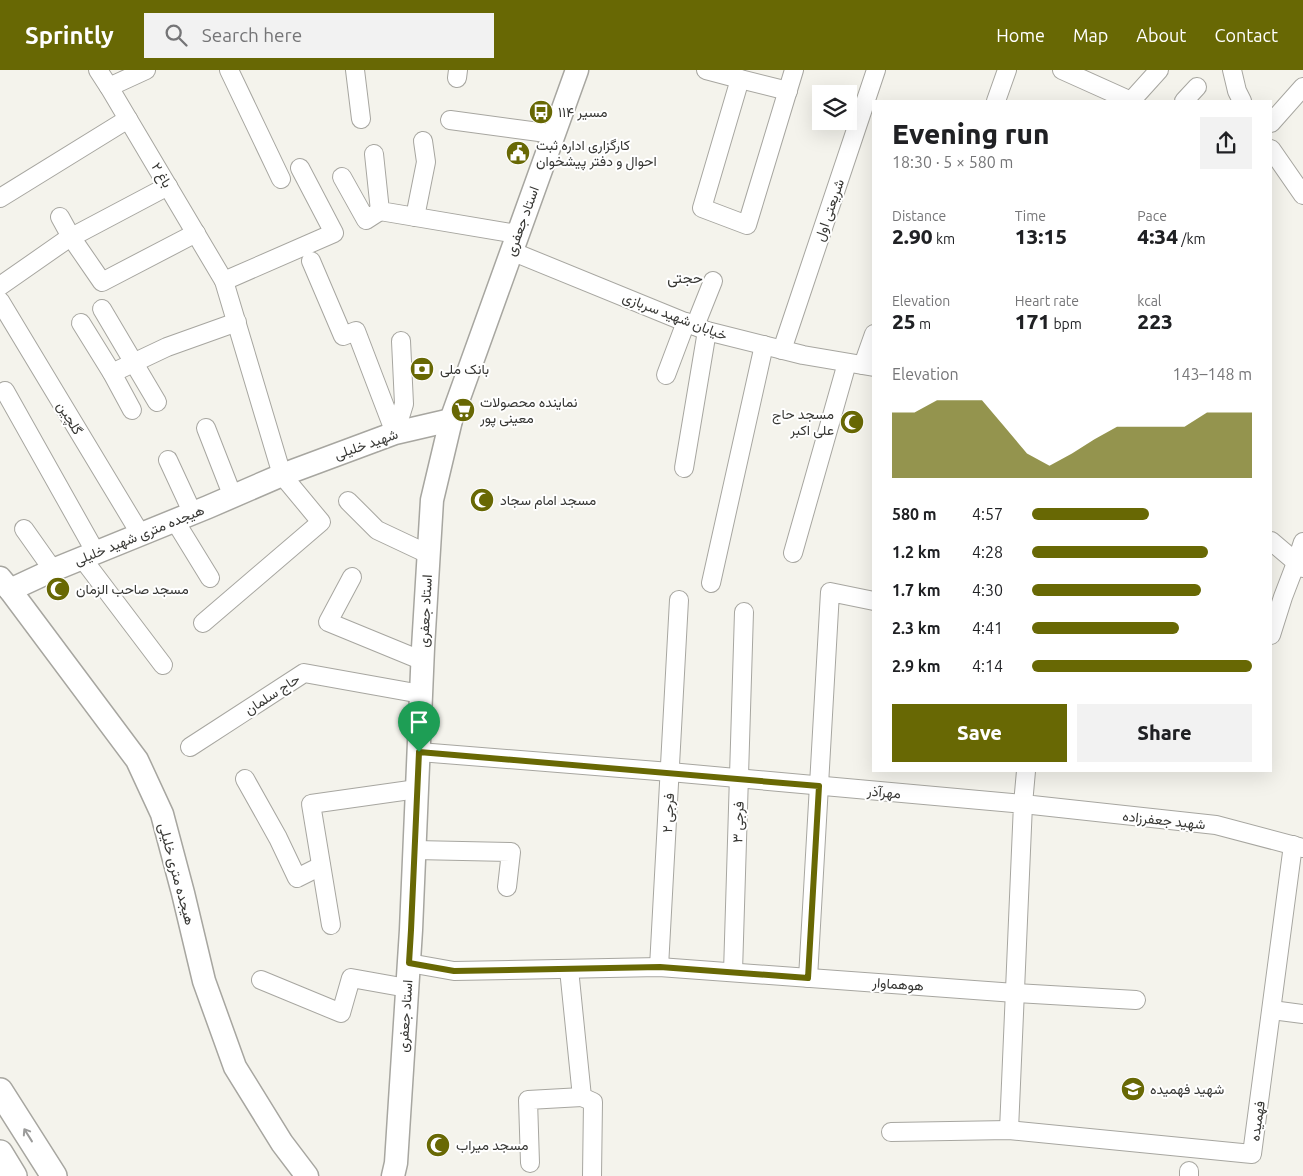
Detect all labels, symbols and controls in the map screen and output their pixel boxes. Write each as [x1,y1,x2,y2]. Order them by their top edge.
search box [144,13,494,58]
icon: search [162,21,190,49]
text: Sprintly [25,22,114,49]
text: Search here [202,24,302,46]
text: Home [996,25,1045,45]
text: Map [1073,25,1108,45]
text: About [1136,25,1186,45]
text: Contact [1214,25,1278,45]
map controls [812,85,857,130]
button: layers [812,85,857,130]
bus stop icon: مسیر ۱۱۴ [528,99,554,125]
place label: مسیر ۱۱۴ [558,104,608,121]
button: share [1200,117,1252,169]
text: Evening run [892,118,1050,149]
place label: کارگزاری اداره ثبت احوال و دفتر پیشخوان [536,137,657,171]
public building icon: کارگزاری اداره ثبت احوال و دفتر پیشخوان [505,140,531,166]
text: 18:30 · 5 × 580 m [892,153,1013,171]
street label: باغ ۲ [146,160,176,192]
street label: شریعتی اول [811,177,849,244]
street label: استاد جعفری [502,184,543,258]
text: Distance [892,208,946,224]
text: Time [1015,208,1046,224]
text: Pace [1137,208,1167,224]
text: 2.90 [892,224,933,248]
text: 13:15 [1015,224,1067,248]
text: 4:34 [1137,224,1178,248]
text: km [933,231,955,247]
text: /km [1178,231,1206,247]
district label: حجتی [667,269,703,288]
street label: خیابان شهید سربازی [620,289,730,344]
text: Elevation [892,293,950,309]
text: Heart rate [1015,293,1079,309]
text: kcal [1137,293,1162,309]
text: 25 [892,309,916,333]
text: 171 [1015,309,1050,333]
text: 223 [1137,309,1173,333]
text: m [916,316,931,332]
text: bpm [1050,316,1082,332]
bank icon: بانک ملی [409,356,435,382]
place label: بانک ملی [440,361,489,378]
text: Elevation [892,365,959,383]
text: 143–148 m [1172,365,1252,383]
place label: نماینده محصولات معینی پور [479,394,577,428]
supermarket icon: نماینده محصولات معینی پور [450,397,476,423]
street label: گلچین [52,399,86,439]
place label: مسجد حاج علی اکبر [772,406,834,439]
mosque icon: مسجد حاج علی اکبر [839,409,865,435]
street label: شهید خلیلی [332,426,400,463]
mosque icon: مسجد امام سجاد [469,487,495,513]
place label: مسجد امام سجاد [500,492,596,509]
street label: هیجده متری شهید خلیلی [72,502,207,569]
text: 580 m [892,505,937,523]
text: 4:57 [972,505,1003,523]
text: 1.2 km [892,543,941,561]
text: 4:28 [972,543,1003,561]
street label: استاد جعفری [415,574,436,648]
mosque icon: مسجد صاحب الزمان [45,576,71,602]
place label: مسجد صاحب الزمان [76,581,189,598]
text: 1.7 km [892,581,941,599]
text: 4:30 [972,581,1003,599]
text: 2.3 km [892,619,941,637]
text: 4:41 [972,619,1003,637]
text: 2.9 km [892,657,941,675]
text: 4:14 [972,657,1003,675]
street label: حاج سلمان [242,670,304,720]
pin [398,701,440,752]
button: Save [892,704,1067,762]
button: Share [1077,704,1252,762]
icon: arrive [405,708,433,736]
street label: مهرآذر [865,782,901,802]
street label: فرجی ۲ [659,793,678,833]
street label: فرجی ۳ [729,801,748,843]
street label: شهید جعفرزاده [1121,808,1206,833]
street label: هیجده متری خلیلی [155,821,198,927]
street label: هوهماوار [871,974,925,995]
street label: استاد جعفری [394,979,417,1053]
school or university icon: شهید فهمیده [1120,1076,1146,1102]
place label: شهید فهمیده [1150,1081,1224,1098]
street label: فهمیده [1246,1100,1269,1142]
one-way arrow [23,1128,33,1142]
mosque icon: مسجد میراب [425,1132,451,1158]
place label: مسجد میراب [456,1137,528,1154]

